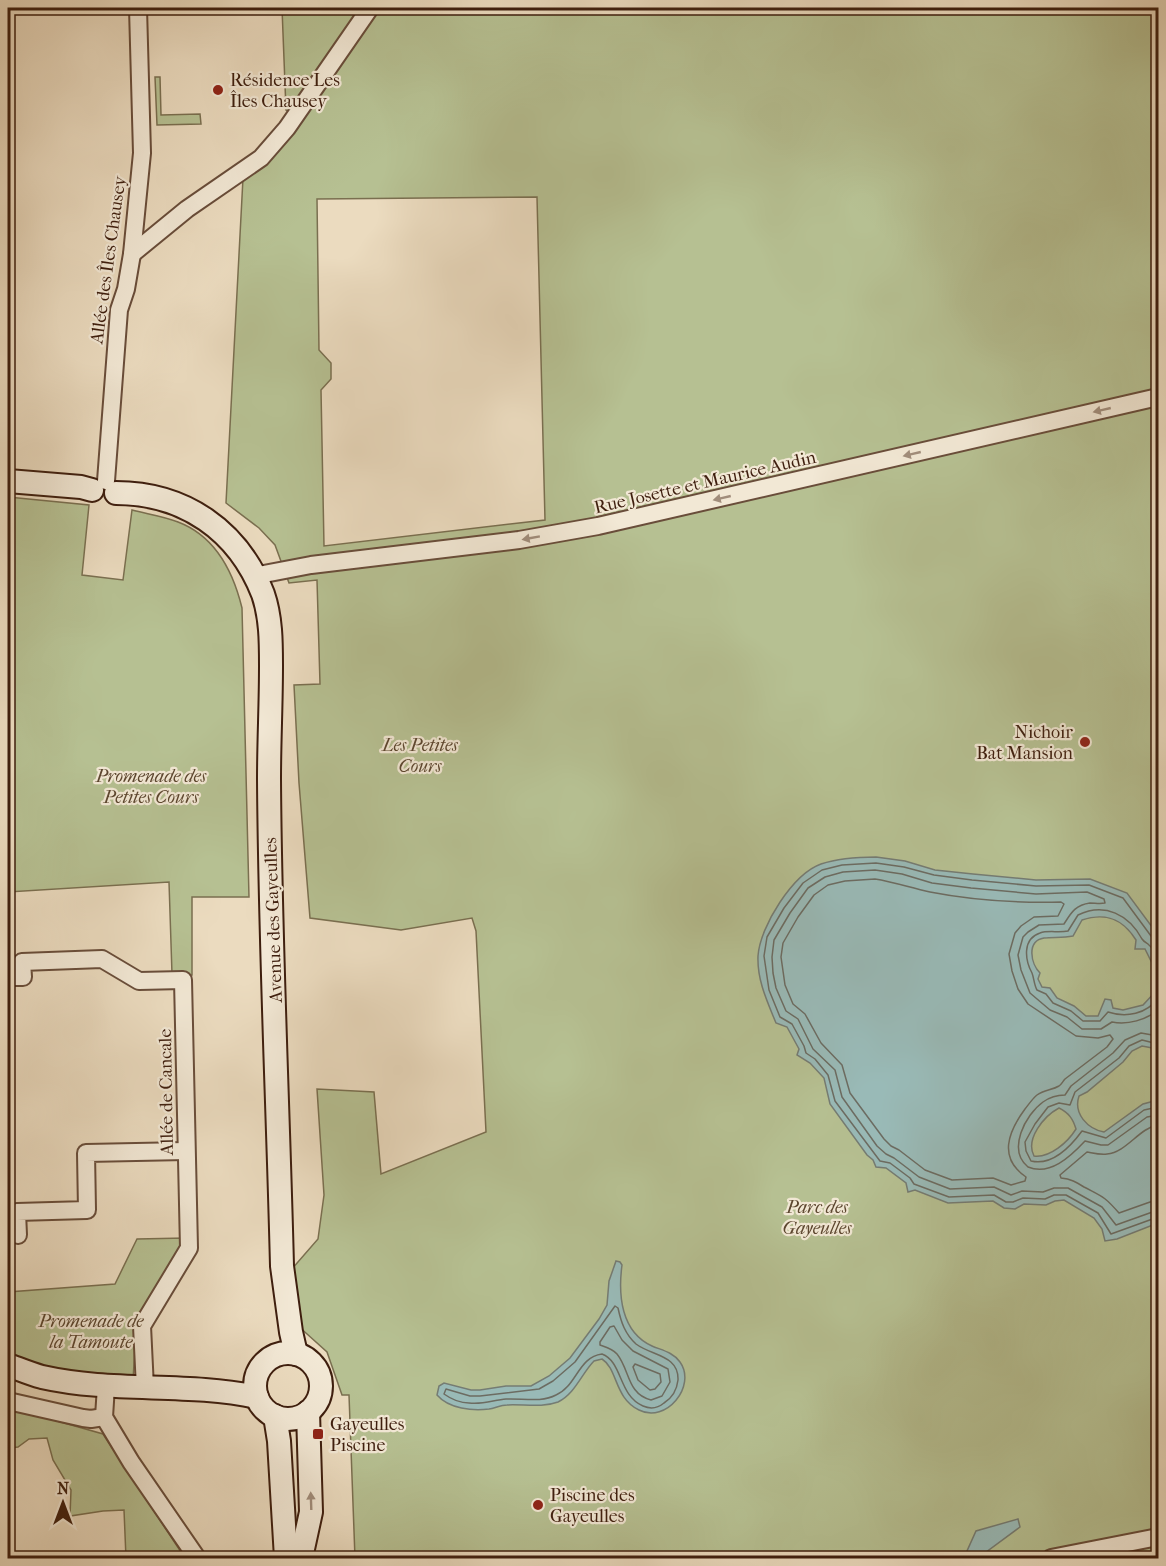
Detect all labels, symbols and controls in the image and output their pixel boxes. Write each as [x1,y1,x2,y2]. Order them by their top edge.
place label: Résidence Les Îles Chausey [230,70,340,112]
marker: Résidence Les Îles Chausey [211,83,225,97]
street label: Allée des Îles Chausey [85,173,131,346]
one-way arrow [1092,406,1111,416]
street label: Rue Josette et Maurice Audin [592,447,819,518]
one-way arrow [902,450,921,460]
one-way arrow [712,494,731,503]
one-way arrow [521,534,540,543]
place label: Nichoir Bat Mansion [976,722,1074,764]
park label: Les Petites Cours [380,735,458,777]
marker: Nichoir Bat Mansion [1078,735,1092,749]
park label: Promenade des Petites Cours [95,766,207,808]
street label: Avenue des Gayeulles [260,837,287,1004]
street label: Allée de Cancale [155,1028,178,1156]
park label: Parc des Gayeulles [783,1197,852,1239]
park label: Promenade de la Tamoute [37,1311,144,1353]
place label: Gayeulles Piscine [330,1414,405,1456]
marker: Gayeulles Piscine [311,1427,325,1441]
north arrow [33,1473,93,1533]
text: N [57,1479,70,1498]
place label: Piscine des Gayeulles [550,1485,635,1527]
one-way arrow [306,1492,316,1511]
marker: Piscine des Gayeulles [531,1498,545,1512]

